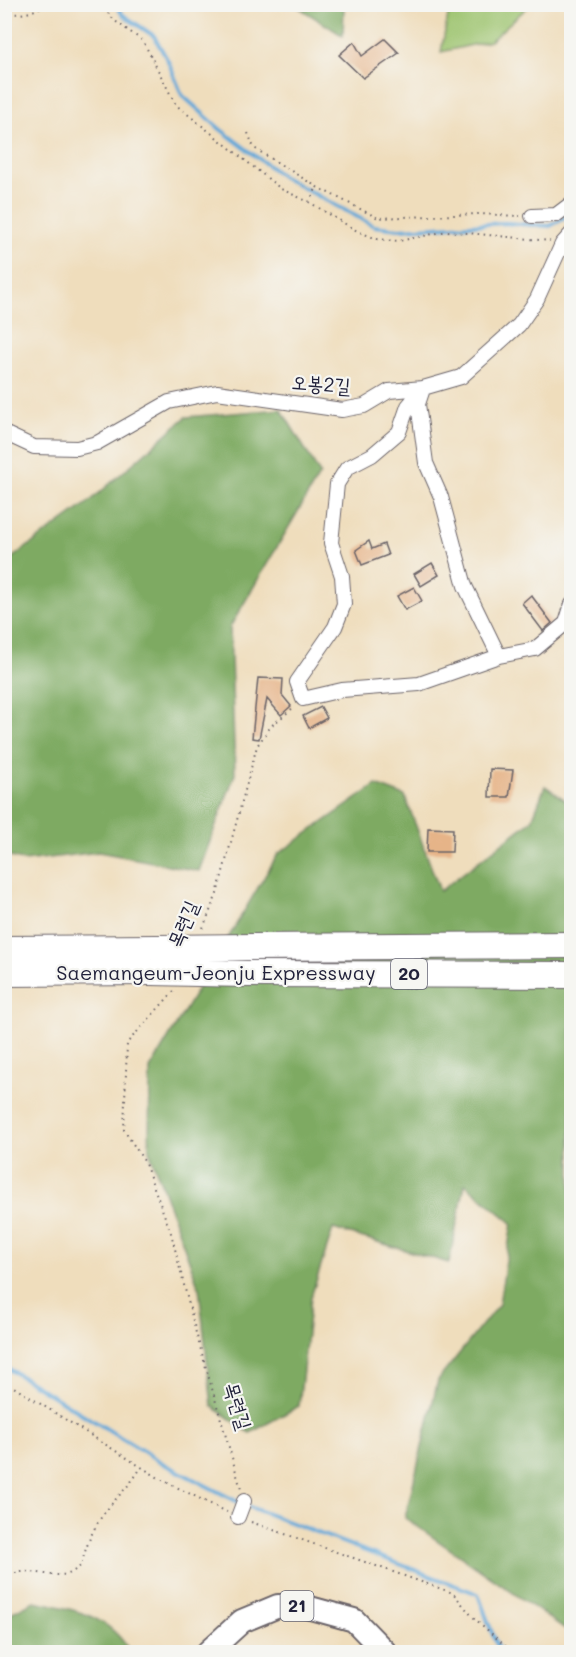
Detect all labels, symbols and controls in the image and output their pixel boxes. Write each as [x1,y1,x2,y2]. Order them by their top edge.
street label: 오봉2길 [291,368,352,398]
street label: 목련길 [161,896,203,951]
street label: Saemangeum-Jeonju Expressway [56,959,376,985]
road number: 20 [391,959,427,989]
street label: 목련길 [219,1379,258,1433]
road number: 21 [280,1591,314,1621]

